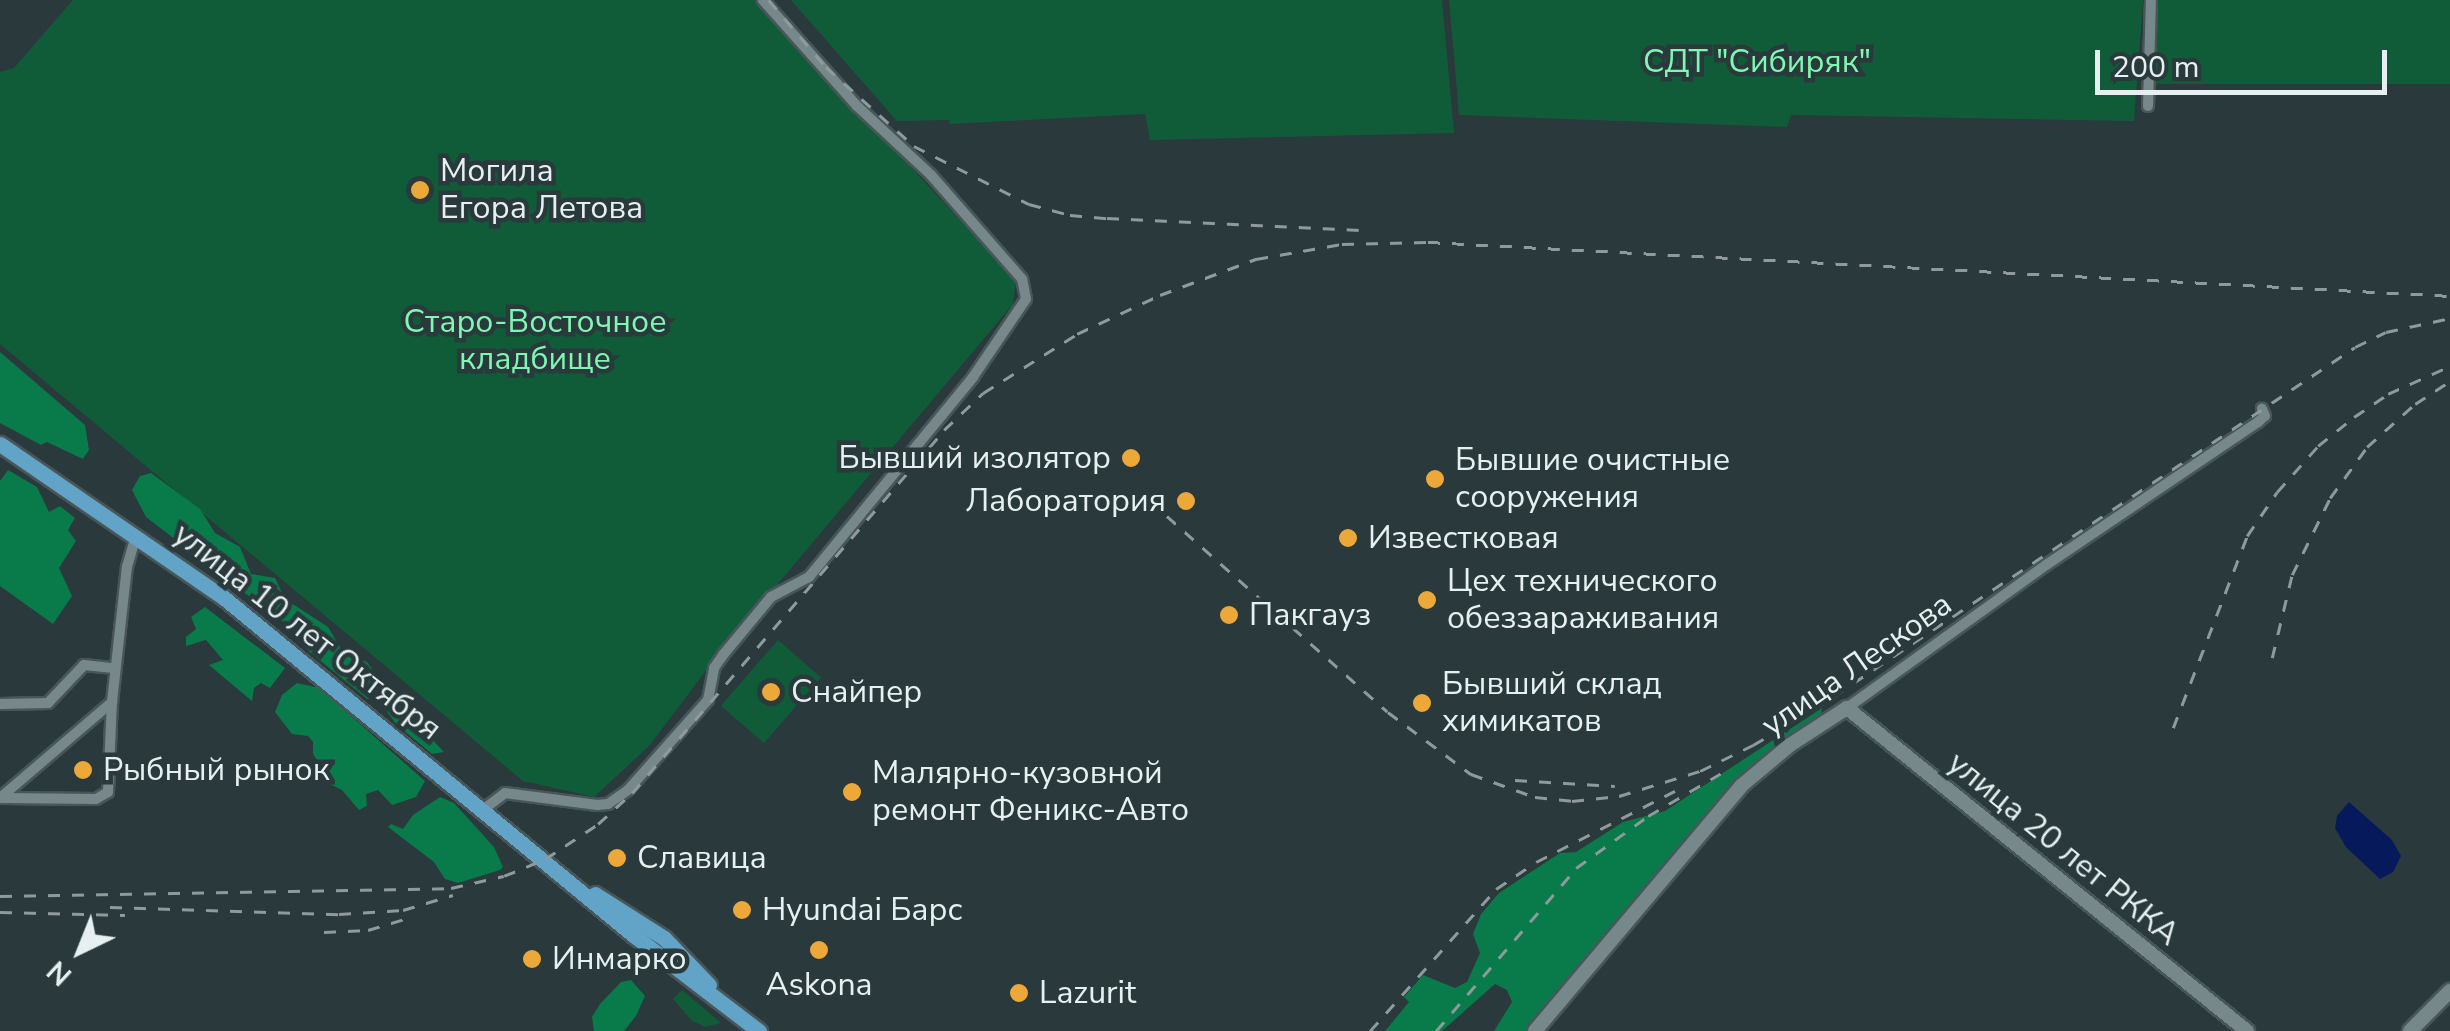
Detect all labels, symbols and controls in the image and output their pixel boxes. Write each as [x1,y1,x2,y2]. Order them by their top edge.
scale bar [2100,30,2392,92]
park label: СДТ "Сибиряк" [1643,43,1871,81]
text: 200 m [2112,47,2199,88]
place label: Могила Егора Летова [440,153,643,228]
marker: Могила Егора Летова [409,179,431,201]
park label: Старо-Восточное кладбище [403,304,667,379]
place label: Бывший изолятор [839,439,1111,477]
place label: Бывшие очистные сооружения [1455,442,1730,517]
marker: Бывший изолятор [1120,447,1142,469]
marker: Бывшие очистные сооружения [1424,468,1446,490]
place label: Лаборатория [965,482,1166,520]
marker: Лаборатория [1175,490,1197,512]
street label: улица 10 лет Октября [165,515,449,749]
place label: Известковая [1368,519,1559,557]
marker: Известковая [1337,527,1359,549]
place label: Цех технического обеззараживания [1447,563,1719,638]
street label: улица Лескова [1755,585,1959,745]
marker: Цех технического обеззараживания [1416,589,1438,611]
place label: Пакгауз [1249,596,1371,634]
marker: Пакгауз [1218,604,1240,626]
place label: Бывший склад химикатов [1442,666,1662,741]
place label: Снайпер [791,673,922,711]
marker: Снайпер [760,681,782,703]
marker: Бывший склад химикатов [1411,692,1433,714]
street label: улица 20 лет РККА [1940,744,2186,954]
place label: Рыбный рынок [103,751,330,789]
place label: Малярно-кузовной ремонт Феникс-Авто [872,755,1189,830]
marker: Рыбный рынок [72,759,94,781]
marker: Малярно-кузовной ремонт Феникс-Авто [841,781,863,803]
place label: Славица [637,839,767,877]
marker: Славица [606,847,628,869]
place label: Hyundai Барс [762,891,963,929]
marker: Hyundai Барс [731,899,753,921]
north arrow [30,901,130,1001]
marker: Askona [808,939,830,961]
place label: Инмарко [552,940,687,978]
marker: Инмарко [521,948,543,970]
text: N [39,952,80,994]
place label: Askona [765,966,873,1004]
place label: Lazurit [1039,974,1136,1012]
marker: Lazurit [1008,982,1030,1004]

